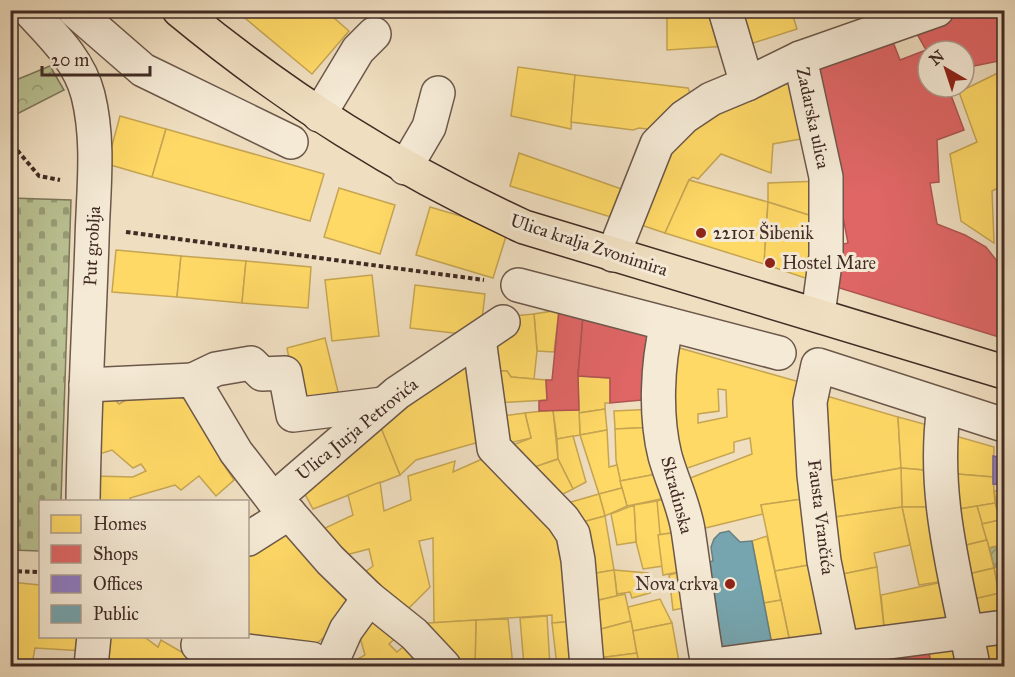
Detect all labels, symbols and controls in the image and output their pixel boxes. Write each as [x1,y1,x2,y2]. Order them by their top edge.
scale bar [42,39,150,77]
north arrow [916,39,976,99]
text: N [926,46,948,69]
text: 20 m [51,49,89,71]
street label: Zadarska ulica [792,65,835,171]
street label: Put groblja [79,205,106,287]
street label: Ulica kralja Zvonimira [508,209,671,281]
place label: 22101 Šibenik [713,221,814,244]
marker: 22101 Šibenik [694,226,708,240]
place label: Hostel Mare [782,252,876,274]
marker: Hostel Mare [763,256,777,270]
street label: Ulica Jurja Petrovića [292,373,423,486]
street label: Skradinska [656,454,698,537]
street label: Fausta Vrančića [803,458,839,576]
legend [39,500,249,638]
text: Homes [93,513,147,535]
text: Shops [93,543,138,565]
text: Offices [93,573,143,595]
place label: Nova crkva [635,573,718,595]
marker: Nova crkva [723,577,737,591]
text: Public [93,603,139,625]

